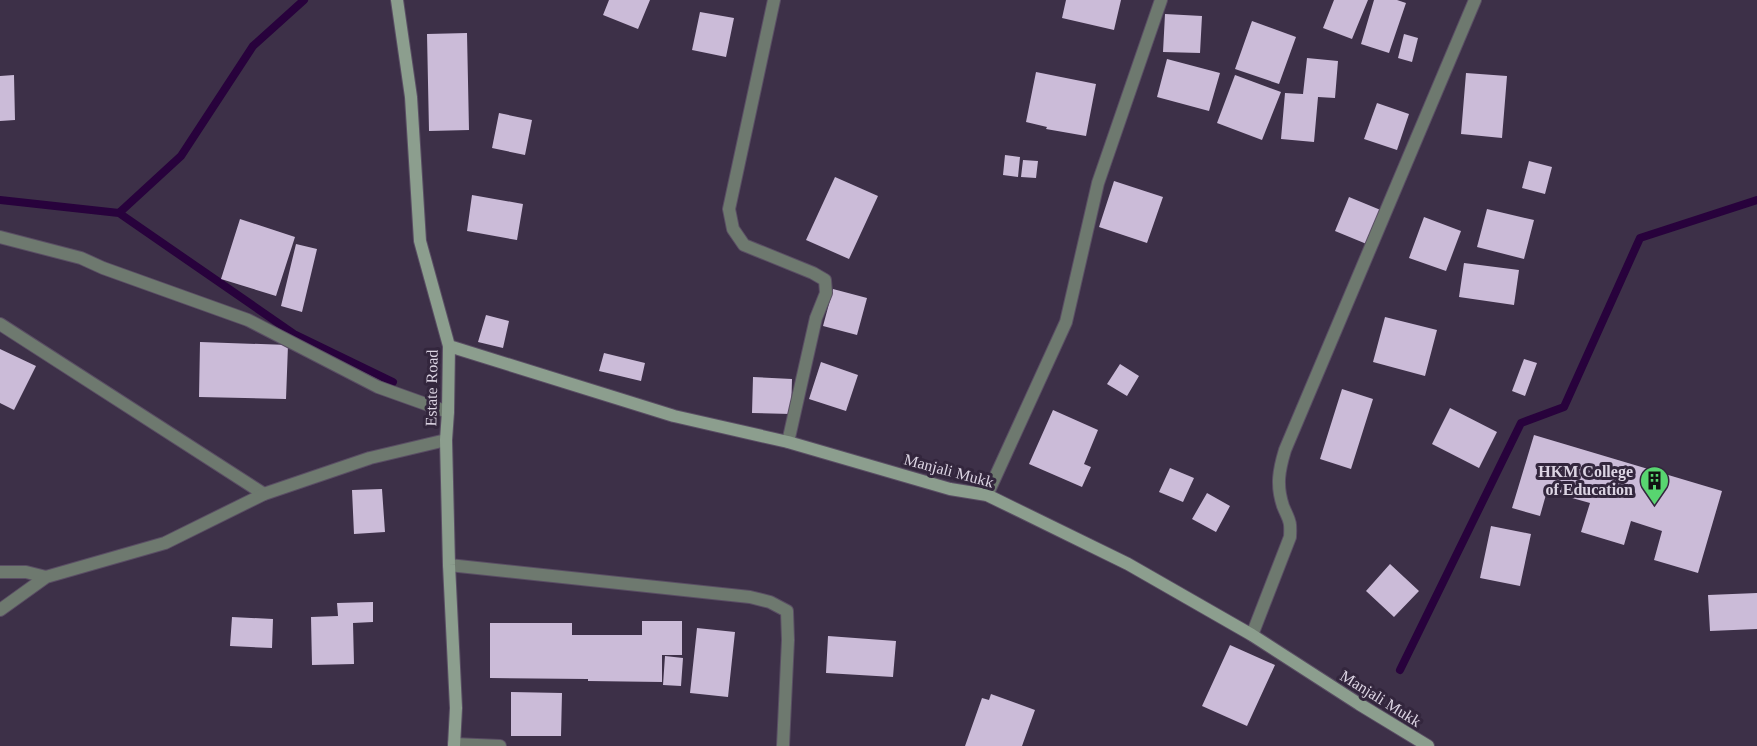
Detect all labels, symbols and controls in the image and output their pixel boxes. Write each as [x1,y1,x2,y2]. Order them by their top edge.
street label: Estate Road [422,349,441,427]
street label: Manjali Mukk [902,450,996,492]
place label: HKM College of Education [1538,463,1633,498]
building icon: HKM College of Education [1638,464,1670,506]
street label: Manjali Mukk [1337,667,1424,731]

